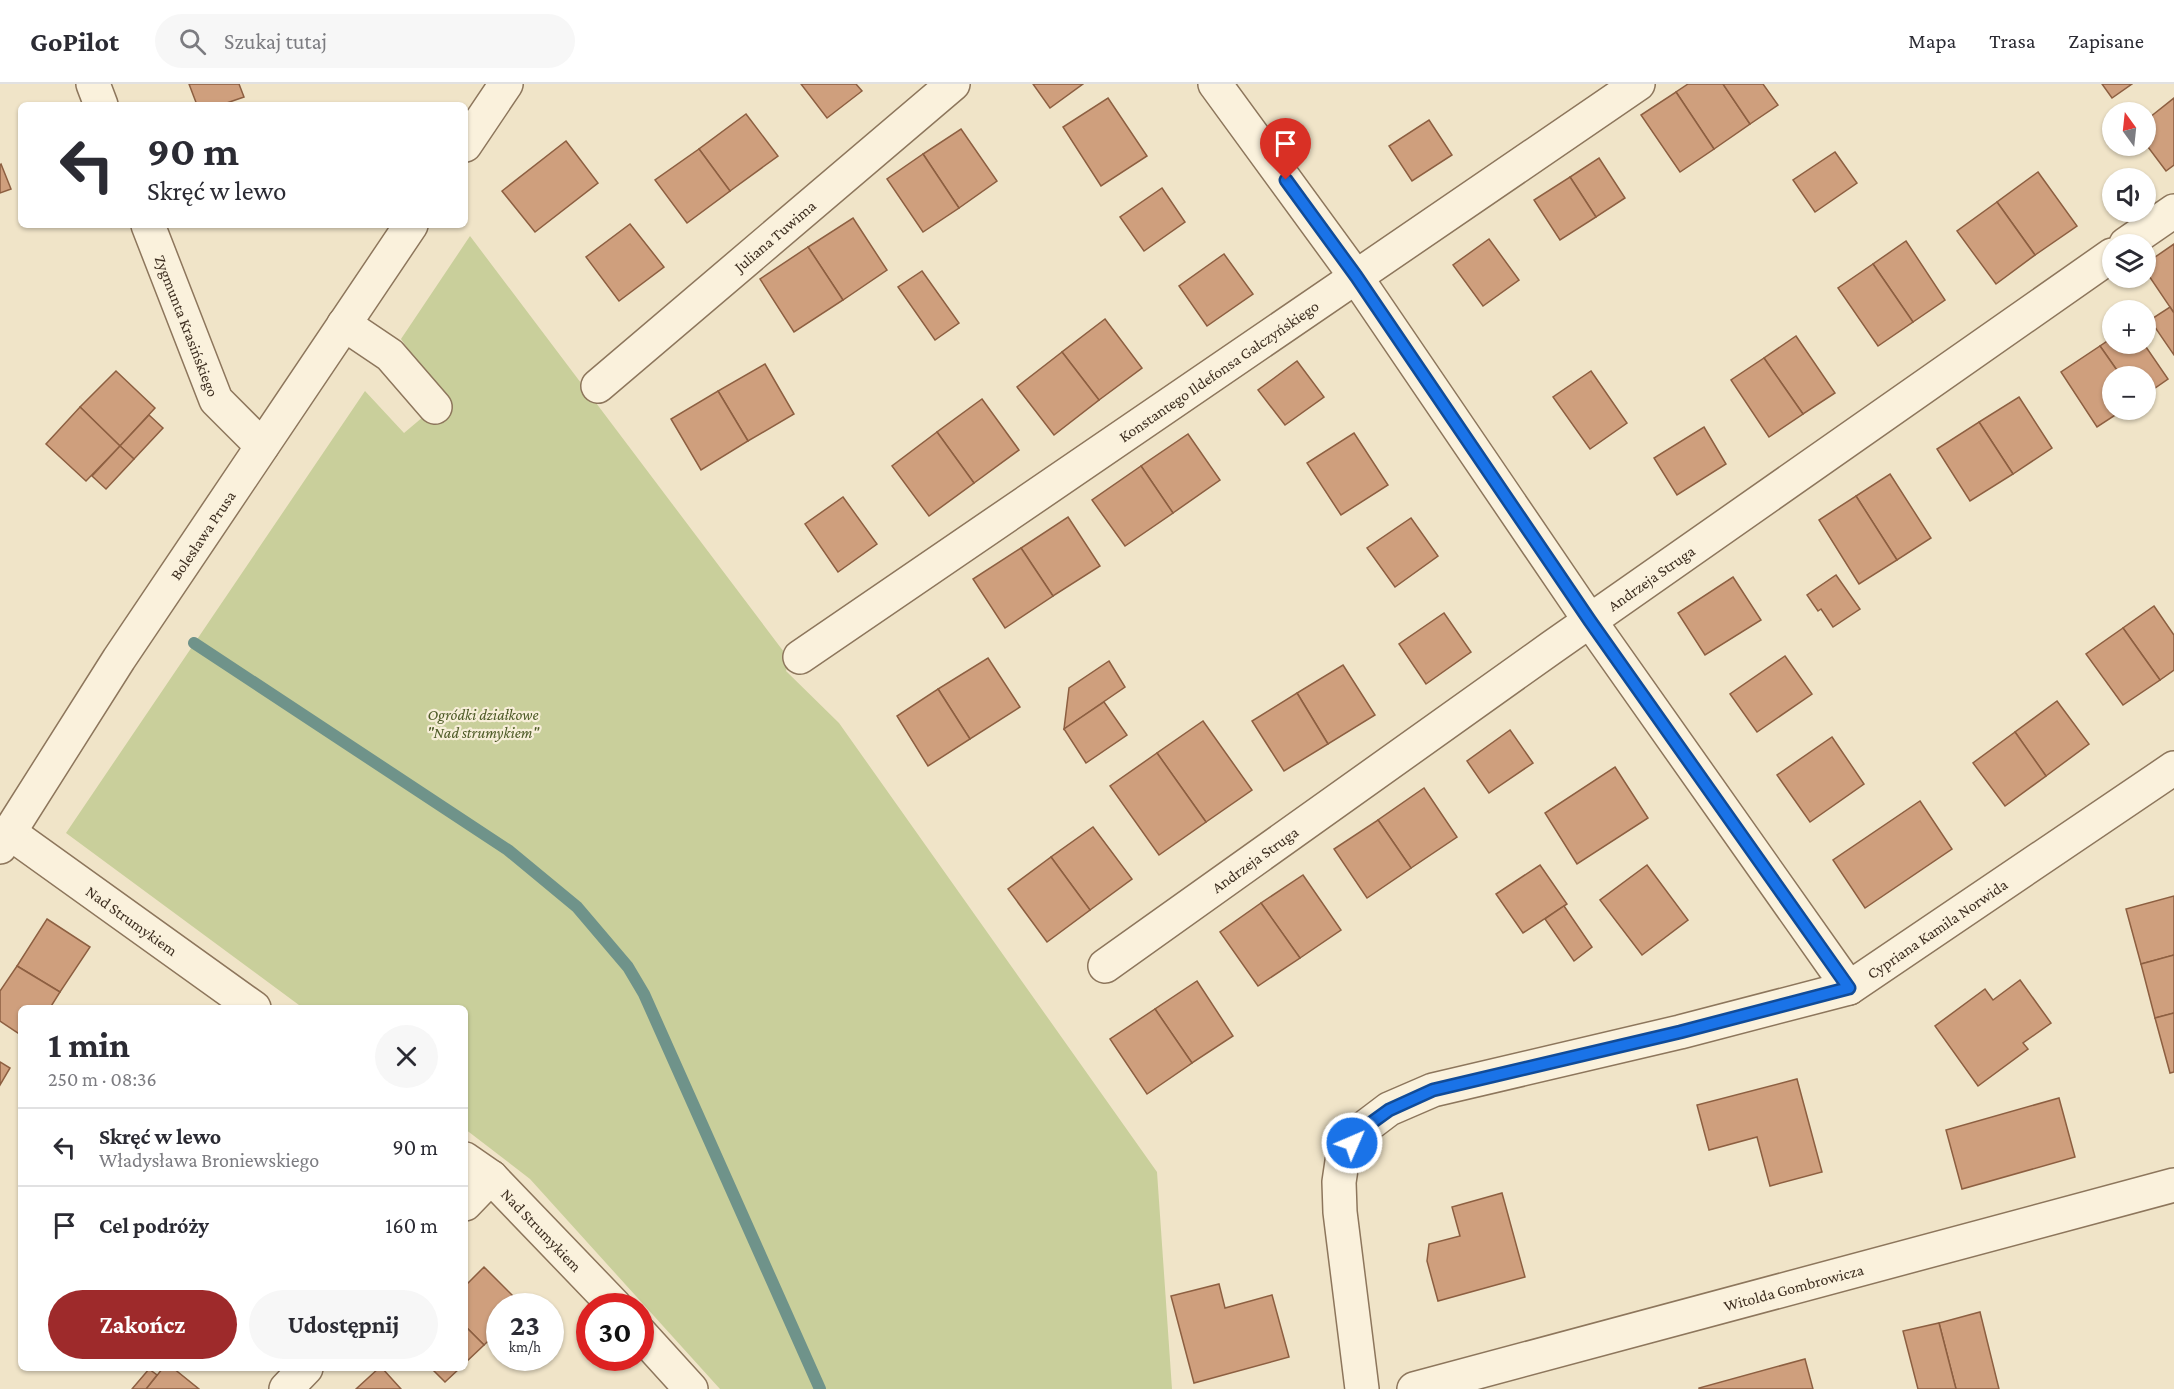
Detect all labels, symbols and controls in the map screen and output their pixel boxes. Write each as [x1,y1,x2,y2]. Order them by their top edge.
search box [155,14,575,68]
icon: search [176,25,209,58]
text: GoPilot [30,26,119,57]
text: Szukaj tutaj [224,29,327,54]
text: Mapa [1908,29,1956,53]
text: Trasa [1989,29,2035,53]
text: Zapisane [2068,29,2144,53]
north arrow [2102,102,2156,156]
map controls [2102,102,2156,420]
pin [1260,118,1311,180]
icon: left [48,126,126,204]
text: 90 m [147,127,239,174]
icon: arrive [1269,127,1302,160]
button: sound [2102,168,2156,222]
text: Skręć w lewo [147,176,287,206]
street label: Juliana Tuwima [729,196,820,277]
button: layers [2102,234,2156,288]
street label: Zygmunta Krasińskiego [151,253,222,399]
street label: Konstantego Ildefonsa Gałczyńskiego [1116,297,1322,445]
button: + [2102,300,2156,354]
button: − [2102,366,2156,420]
street label: Bolesława Prusa [167,487,239,583]
street label: Andrzeja Struga [1605,542,1699,614]
park label: Ogródki działkowe "Nad strumykiem" [427,706,541,742]
street label: Andrzeja Struga [1209,823,1302,896]
street label: Cypriana Kamila Norwida [1864,875,2011,982]
street label: Nad Strumykiem [83,882,181,959]
text: 1 min [48,1025,130,1065]
button: close [375,1025,438,1088]
text: 250 m · 08:36 [48,1068,157,1090]
position arrow [1320,1111,1384,1175]
text: Skręć w lewo [99,1124,221,1149]
icon: left [48,1131,81,1164]
text: 90 m [393,1135,438,1160]
text: Władysława Broniewskiego [99,1149,319,1171]
street label: Nad Strumykiem [498,1185,585,1275]
icon: arrive [48,1209,81,1242]
text: Cel podróży [99,1213,209,1238]
text: 160 m [385,1213,438,1238]
street label: Witolda Gombrowicza [1722,1261,1866,1314]
button: Zakończ [48,1290,237,1359]
button: Udostępnij [249,1290,438,1359]
speed limit sign: 30 [576,1293,654,1371]
text: 23 [510,1308,540,1341]
text: km/h [509,1339,541,1355]

